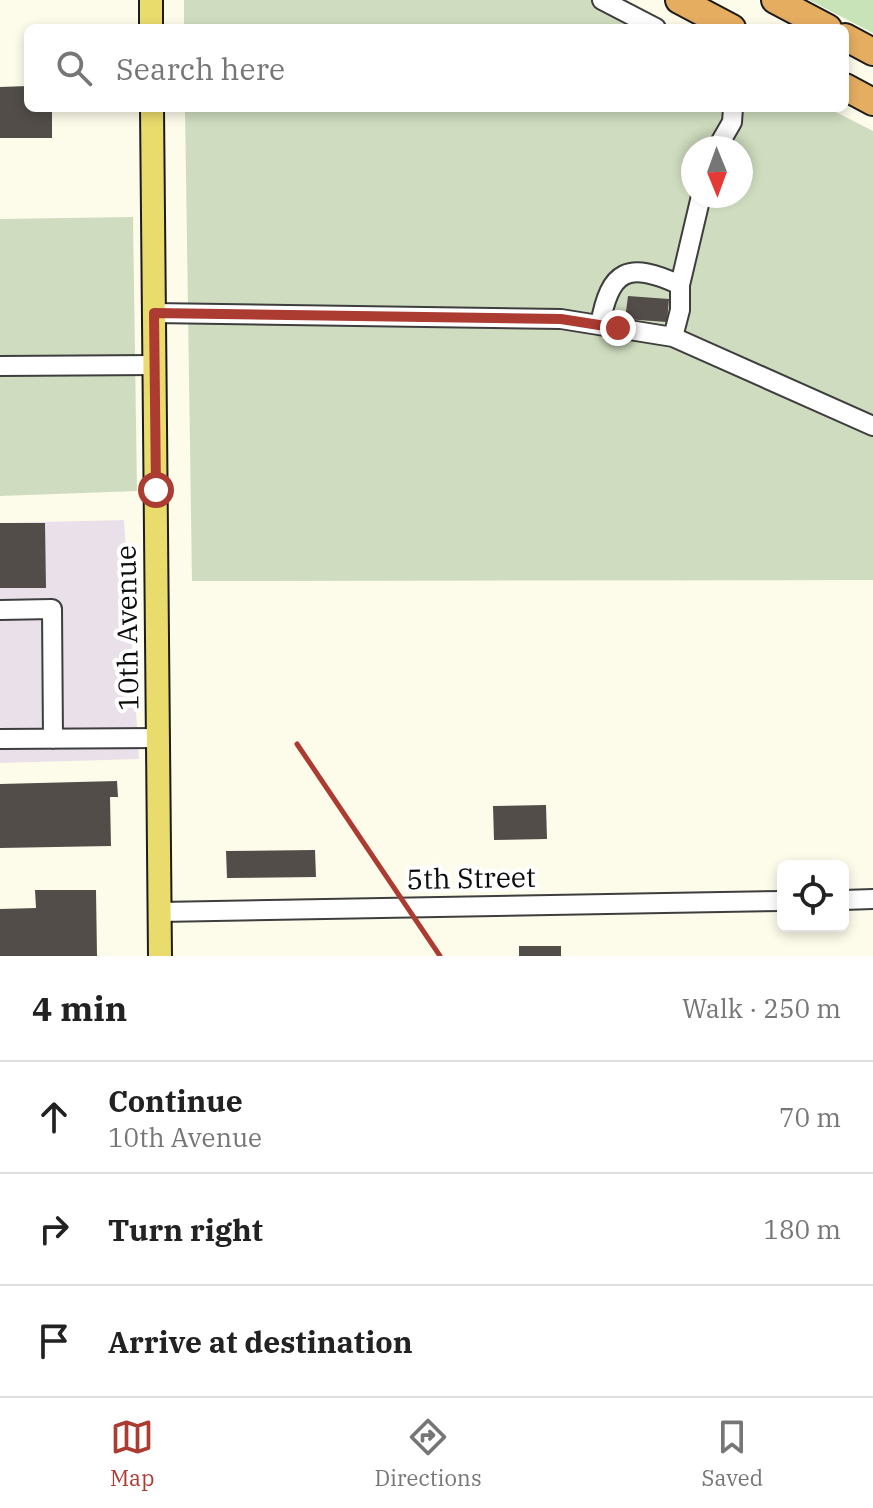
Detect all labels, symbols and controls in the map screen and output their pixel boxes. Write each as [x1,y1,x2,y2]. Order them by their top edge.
search box [24,24,849,112]
icon: search [52,46,96,90]
text: Search here [116,49,285,88]
north arrow [681,136,753,208]
route end [600,310,636,346]
route start [138,472,174,508]
street label: 10th Avenue [107,545,146,711]
street label: 5th Street [406,858,536,897]
map controls [777,860,849,932]
button: locate [777,860,849,932]
text: 4 min [32,986,127,1030]
text: Walk · 250 m [682,991,841,1025]
text: Continue [108,1081,243,1120]
icon: ahead [32,1095,76,1139]
text: 70 m [779,1100,841,1134]
text: 10th Avenue [108,1120,262,1154]
icon: right [32,1207,76,1251]
text: Turn right [108,1210,263,1249]
text: 180 m [763,1212,841,1246]
icon: arrive [32,1319,76,1363]
text: Arrive at destination [108,1322,413,1361]
tab: Map [110,1415,155,1492]
tab: Directions [374,1415,482,1492]
tab: Saved [701,1415,763,1492]

